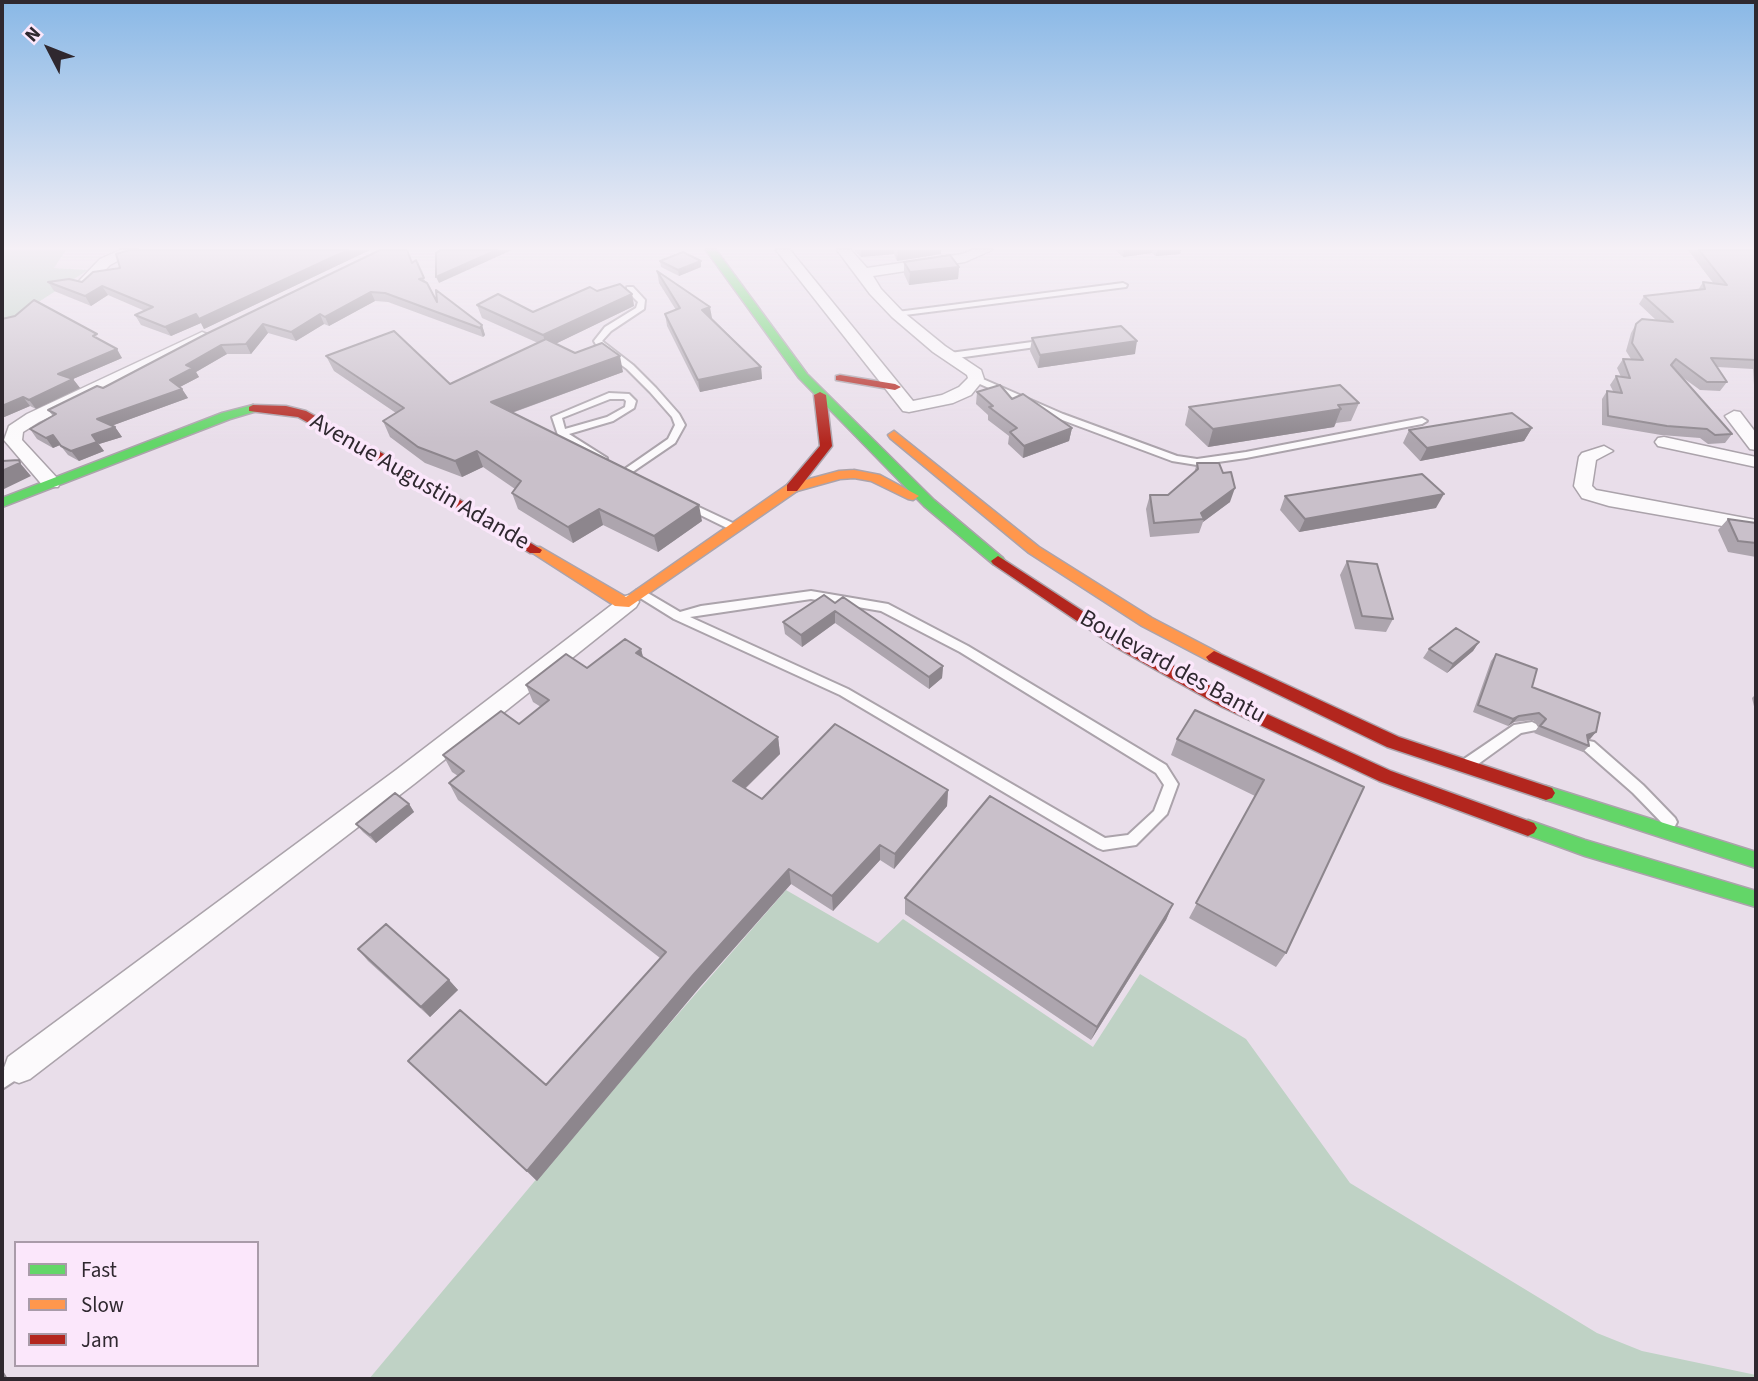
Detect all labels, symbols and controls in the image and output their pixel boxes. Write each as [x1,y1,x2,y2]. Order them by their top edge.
north arrow [14,14,84,84]
text: N [19,21,47,48]
street label: Avenue Augustin Adande [304,408,534,558]
street label: Boulevard des Bantu [1074,605,1270,731]
legend [14,1241,259,1367]
text: Fast [81,1255,117,1285]
text: Slow [81,1290,124,1320]
text: Jam [81,1325,119,1355]

